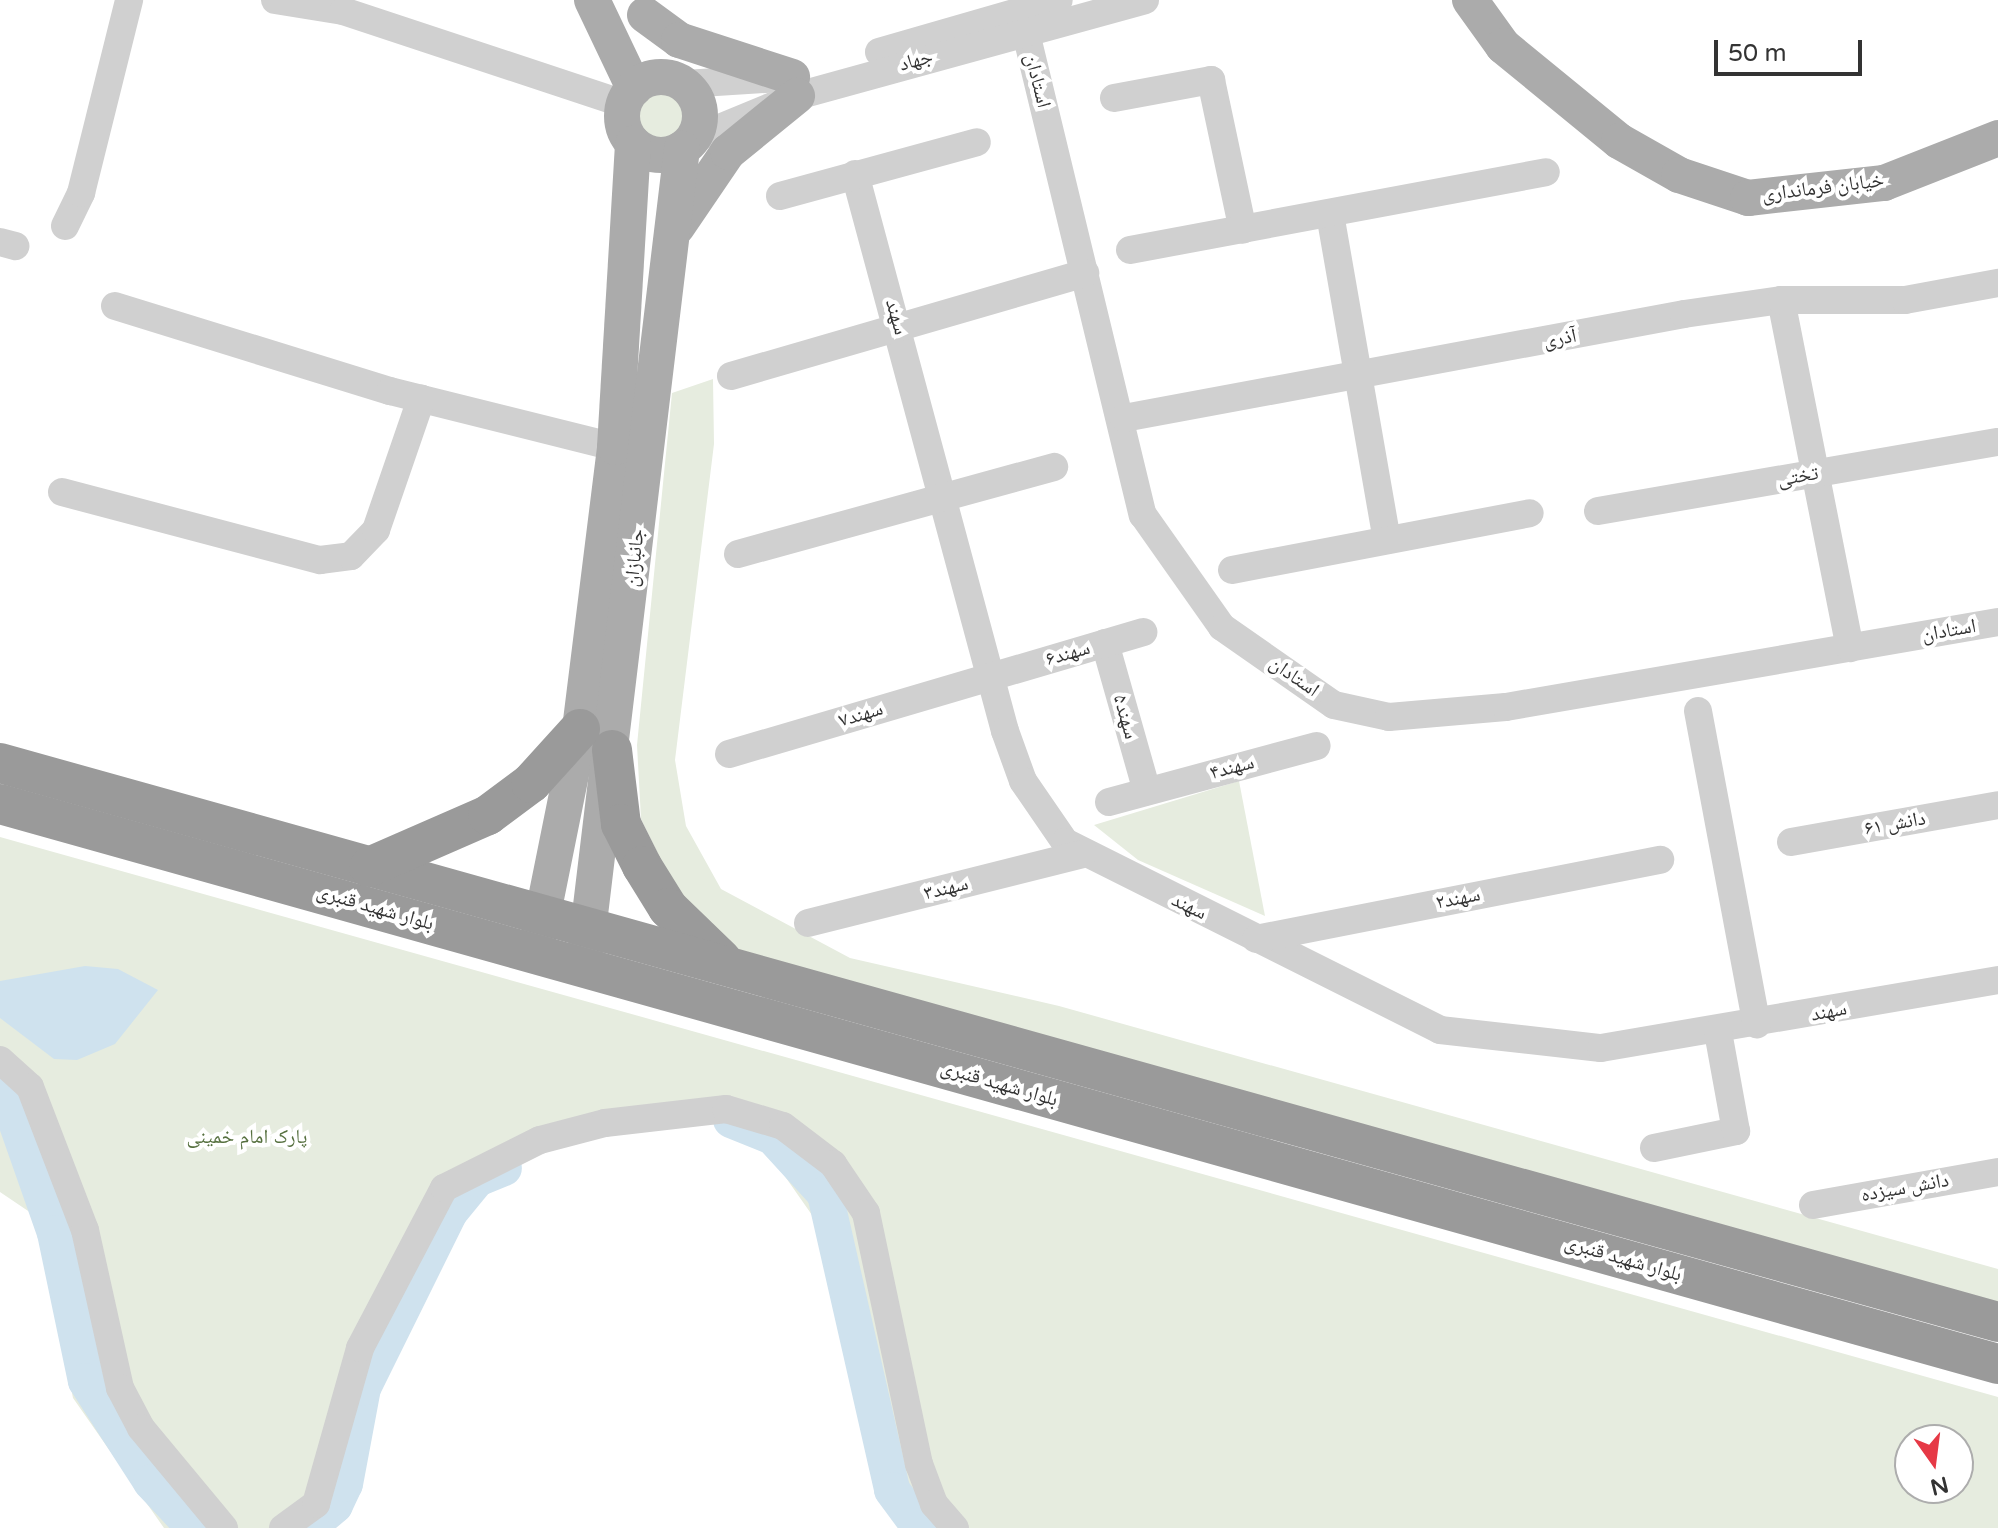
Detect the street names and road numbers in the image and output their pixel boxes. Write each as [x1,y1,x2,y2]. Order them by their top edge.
street label: جهاد [897,45,935,77]
street label: استادان [1019,51,1055,111]
street label: خیابان فرمانداری [1761,169,1885,207]
street label: سهند [879,296,913,338]
street label: آذری [1541,324,1579,354]
street label: تختی [1776,462,1820,492]
street label: جانبازان [620,528,650,588]
street label: استادان [1920,614,1978,648]
street label: سهند۶ [1043,636,1093,672]
street label: استادان [1265,651,1323,703]
street label: سهند۵ [1107,692,1143,742]
street label: سهند۷ [836,697,886,733]
street label: سهند۴ [1207,751,1257,785]
street label: دانش ۶۱ [1862,807,1928,841]
street label: سهند۳ [921,872,971,906]
street label: بلوار شهید قنبری [314,880,436,936]
street label: سهند۲ [1434,883,1482,915]
street label: سهند [1168,888,1210,926]
street label: سهند [1809,997,1849,1027]
street label: بلوار شهید قنبری [938,1056,1060,1112]
street label: دانش سیزده [1859,1168,1951,1208]
street label: بلوار شهید قنبری [1562,1231,1684,1287]

